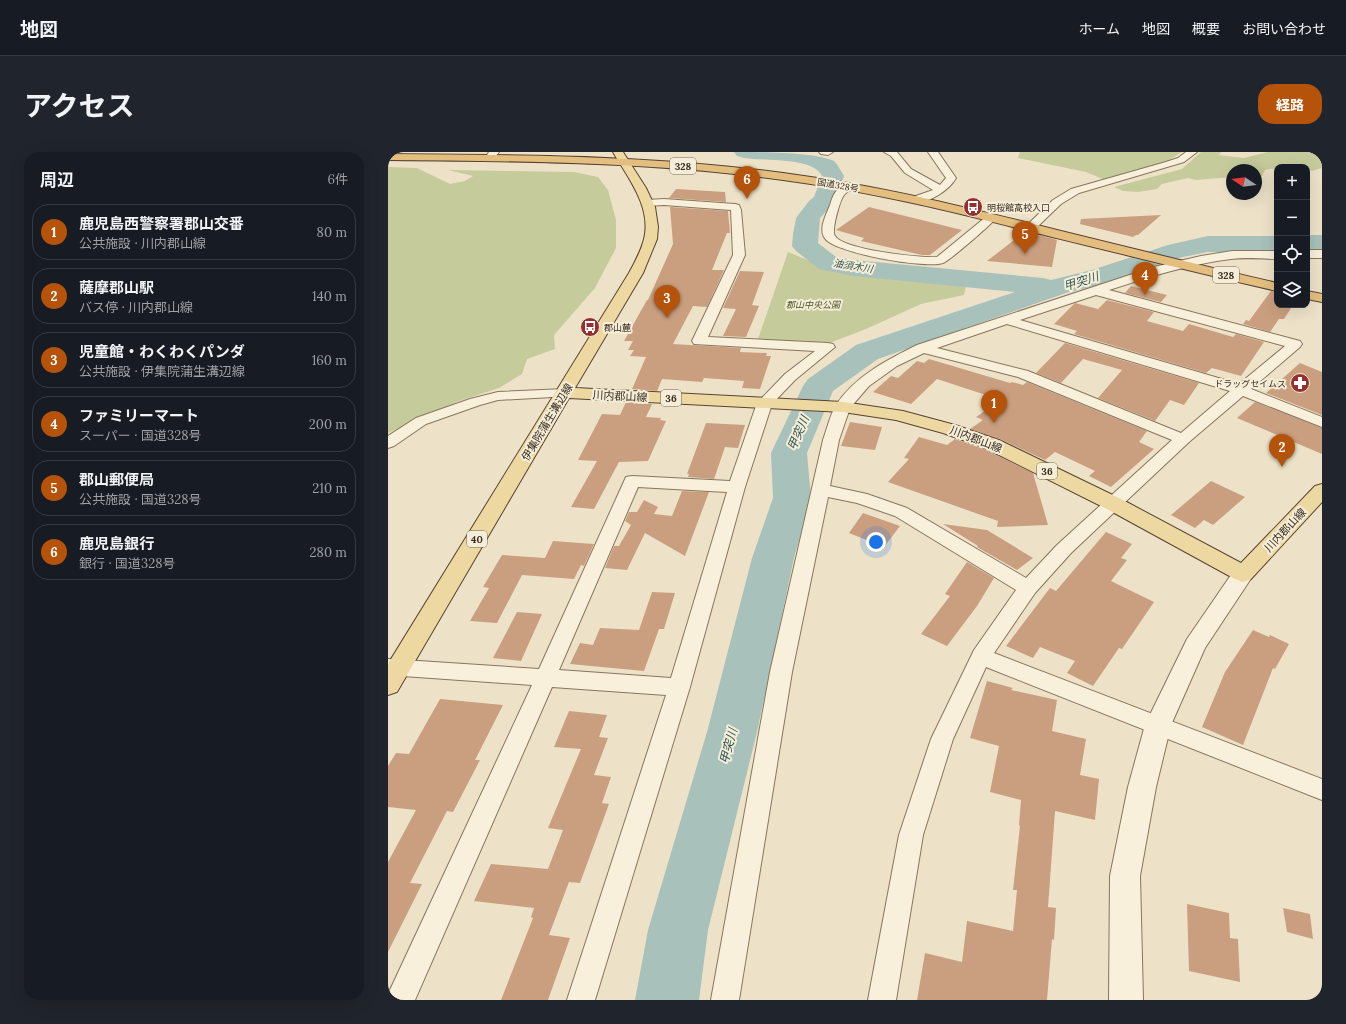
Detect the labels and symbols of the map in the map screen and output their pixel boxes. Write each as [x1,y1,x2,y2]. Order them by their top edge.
road number: 328 [670,158,696,174]
north arrow [1226,164,1262,200]
pin: 6 [734,166,760,199]
street label: 国道328号 [816,176,860,194]
bus stop icon: 明桜館高校入口 [962,196,984,218]
place label: 明桜館高校入口 [987,202,1050,213]
pin: 5 [1012,221,1038,254]
water label: 油須木川 [832,256,875,276]
pin: 4 [1132,262,1158,295]
road number: 328 [1213,267,1239,283]
water label: 甲突川 [1062,268,1102,294]
pin: 3 [654,285,680,318]
park label: 郡山中央公園 [786,299,842,310]
bus stop icon: 郡山麓 [579,316,601,338]
place label: 郡山麓 [604,322,631,333]
pharmacy icon: ドラッグセイムス [1289,372,1311,394]
place label: ドラッグセイムス [1214,378,1286,389]
street label: 伊集院蒲生溝辺線 [518,381,576,463]
street label: 川内郡山線 [592,388,648,404]
road number: 36 [661,390,681,406]
pin: 1 [981,390,1007,423]
water label: 甲突川 [784,412,813,453]
street label: 川内郡山線 [948,423,1004,455]
pin: 2 [1269,434,1295,467]
road number: 36 [1037,463,1057,479]
street label: 川内郡山線 [1261,505,1309,555]
road number: 40 [467,531,487,547]
your location [866,532,886,552]
water label: 甲突川 [716,725,740,765]

